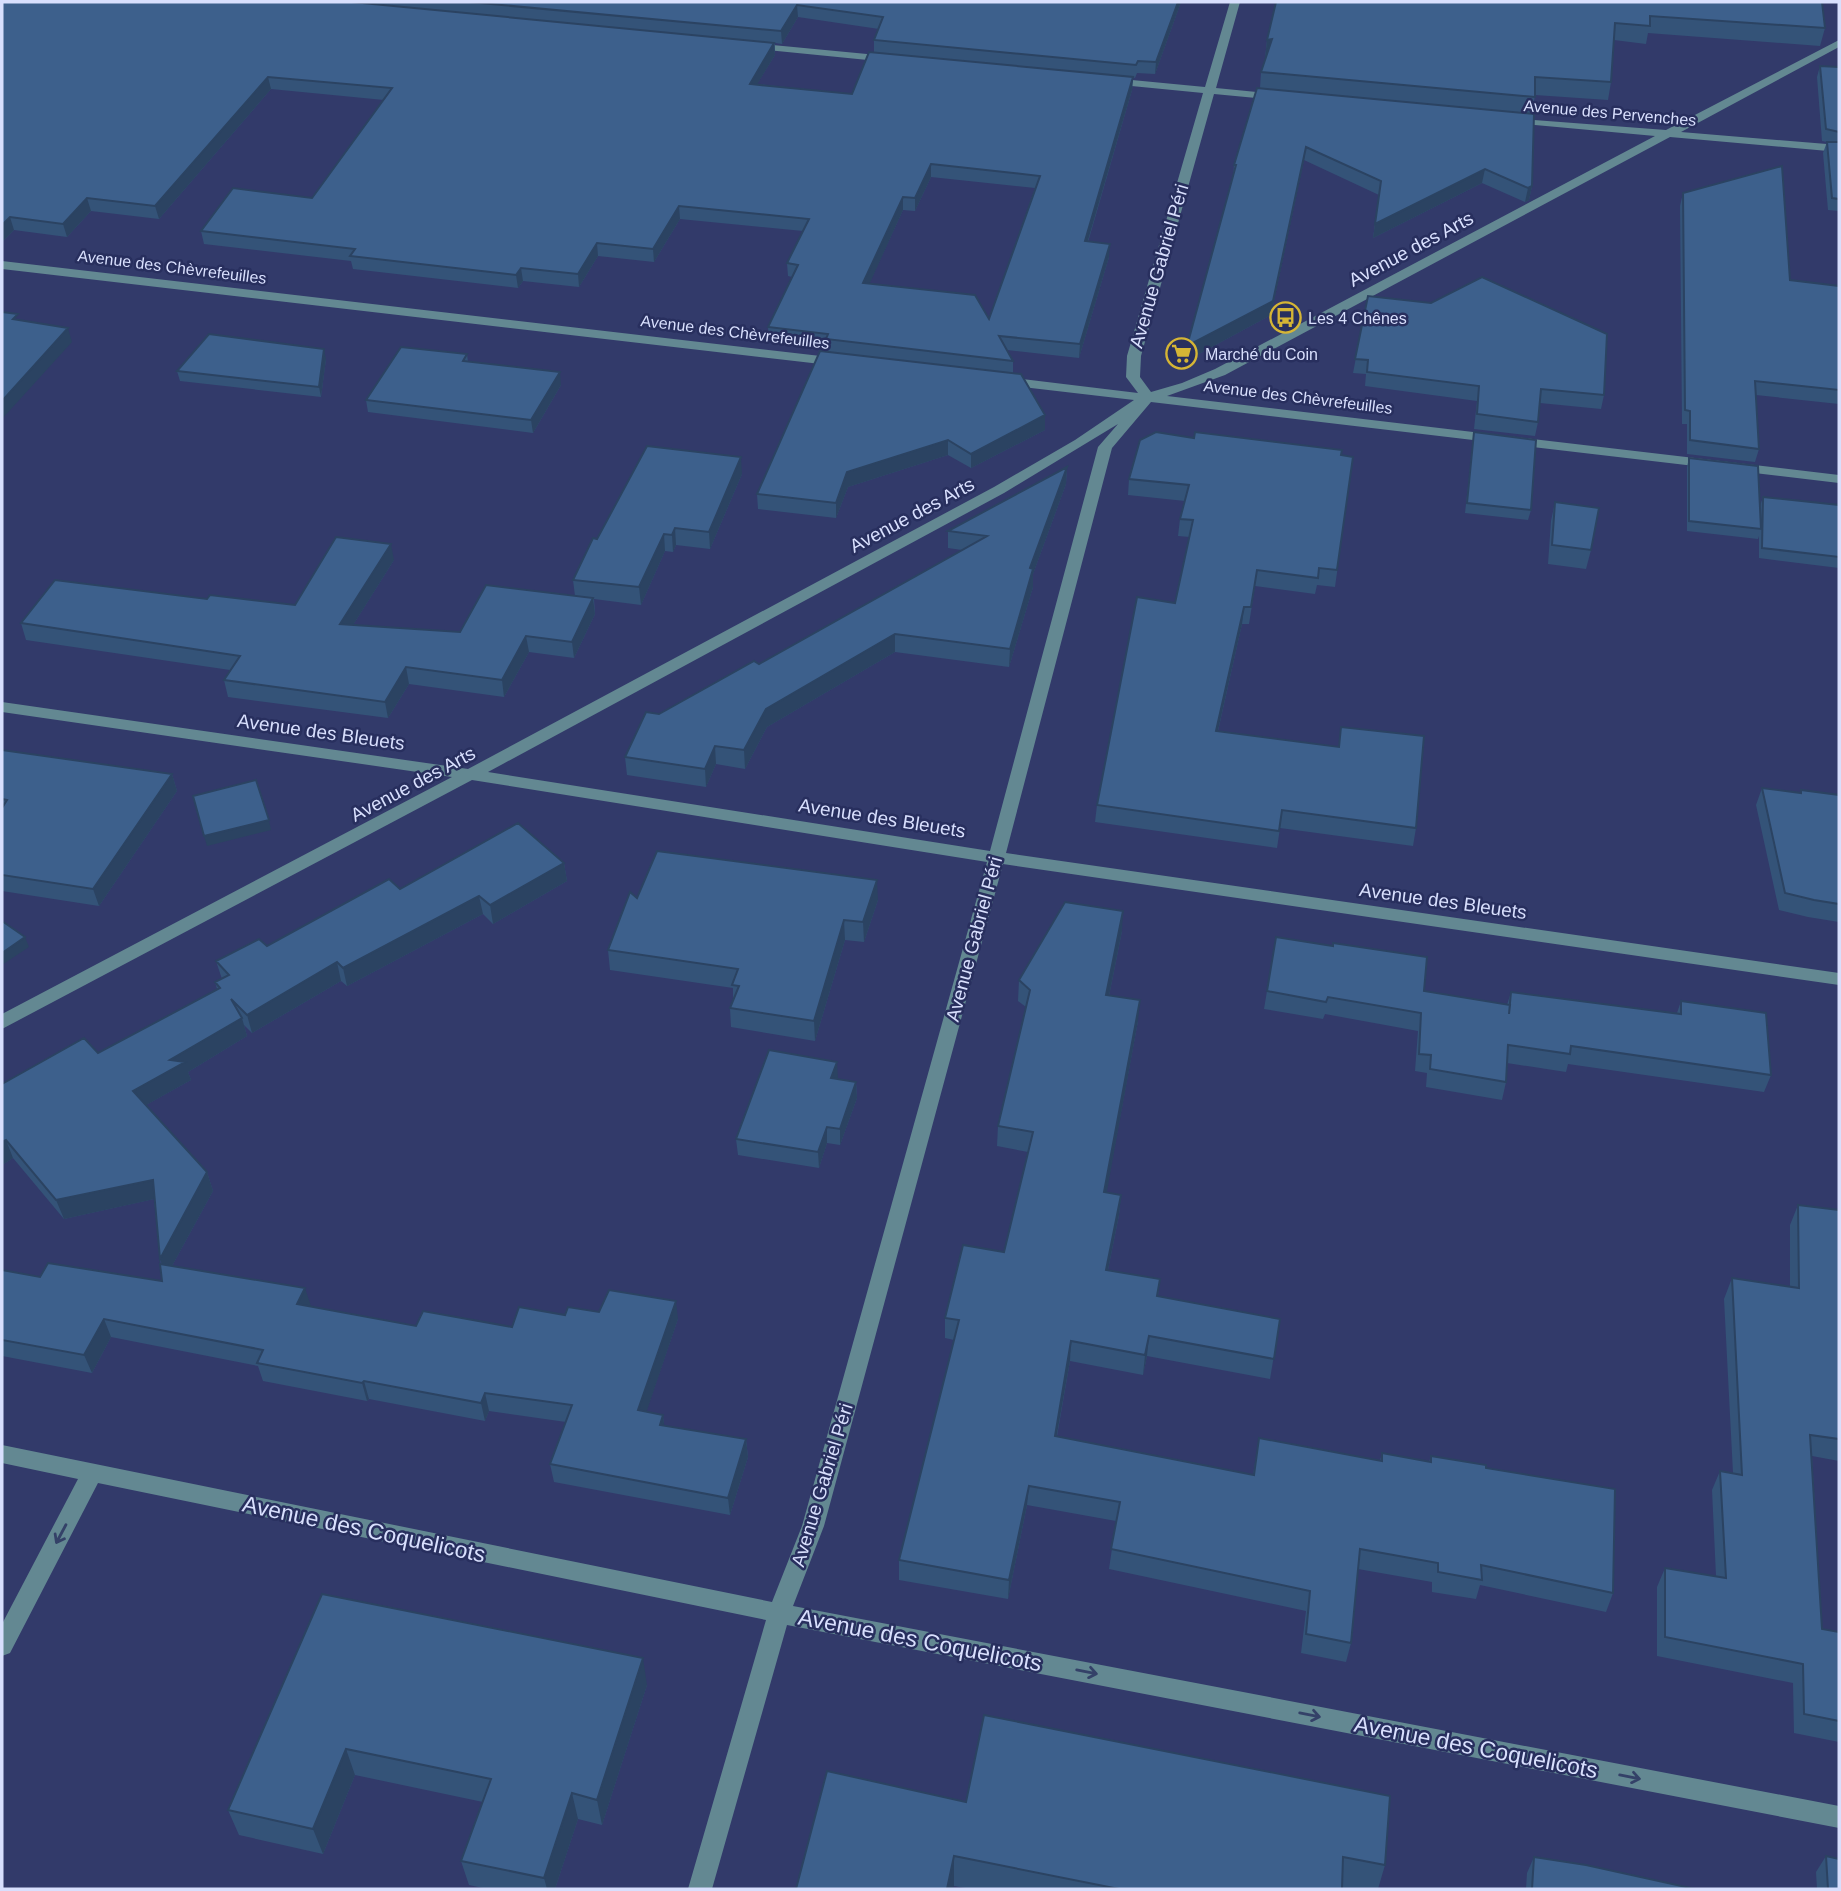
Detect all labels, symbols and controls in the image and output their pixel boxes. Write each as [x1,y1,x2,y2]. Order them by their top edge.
street label: Avenue des Pervenches [1523,97,1697,129]
street label: Avenue Gabriel Péri [1126,182,1192,350]
street label: Avenue des Arts [1345,207,1477,291]
street label: Avenue des Chèvrefeuilles [77,247,267,287]
bus stop icon: Les 4 Chênes [1268,301,1302,335]
place label: Les 4 Chênes [1308,310,1407,327]
street label: Avenue des Chèvrefeuilles [640,312,830,352]
supermarket icon: Marché du Coin [1165,337,1199,371]
place label: Marché du Coin [1205,346,1318,363]
street label: Avenue des Chèvrefeuilles [1203,377,1393,417]
street label: Avenue des Arts [846,473,978,557]
street label: Avenue des Bleuets [236,710,406,754]
street label: Avenue des Arts [347,742,479,826]
street label: Avenue des Bleuets [797,794,967,842]
street label: Avenue Gabriel Péri [942,854,1006,1024]
street label: Avenue des Bleuets [1358,879,1528,923]
street label: Avenue Gabriel Péri [787,1401,857,1569]
street label: Avenue des Coquelicots [240,1491,488,1567]
one-way arrow [53,1523,67,1543]
street label: Avenue des Coquelicots [796,1604,1044,1676]
one-way arrow [1075,1666,1098,1679]
one-way arrow [1298,1709,1321,1723]
street label: Avenue des Coquelicots [1352,1711,1600,1783]
one-way arrow [1618,1771,1641,1784]

